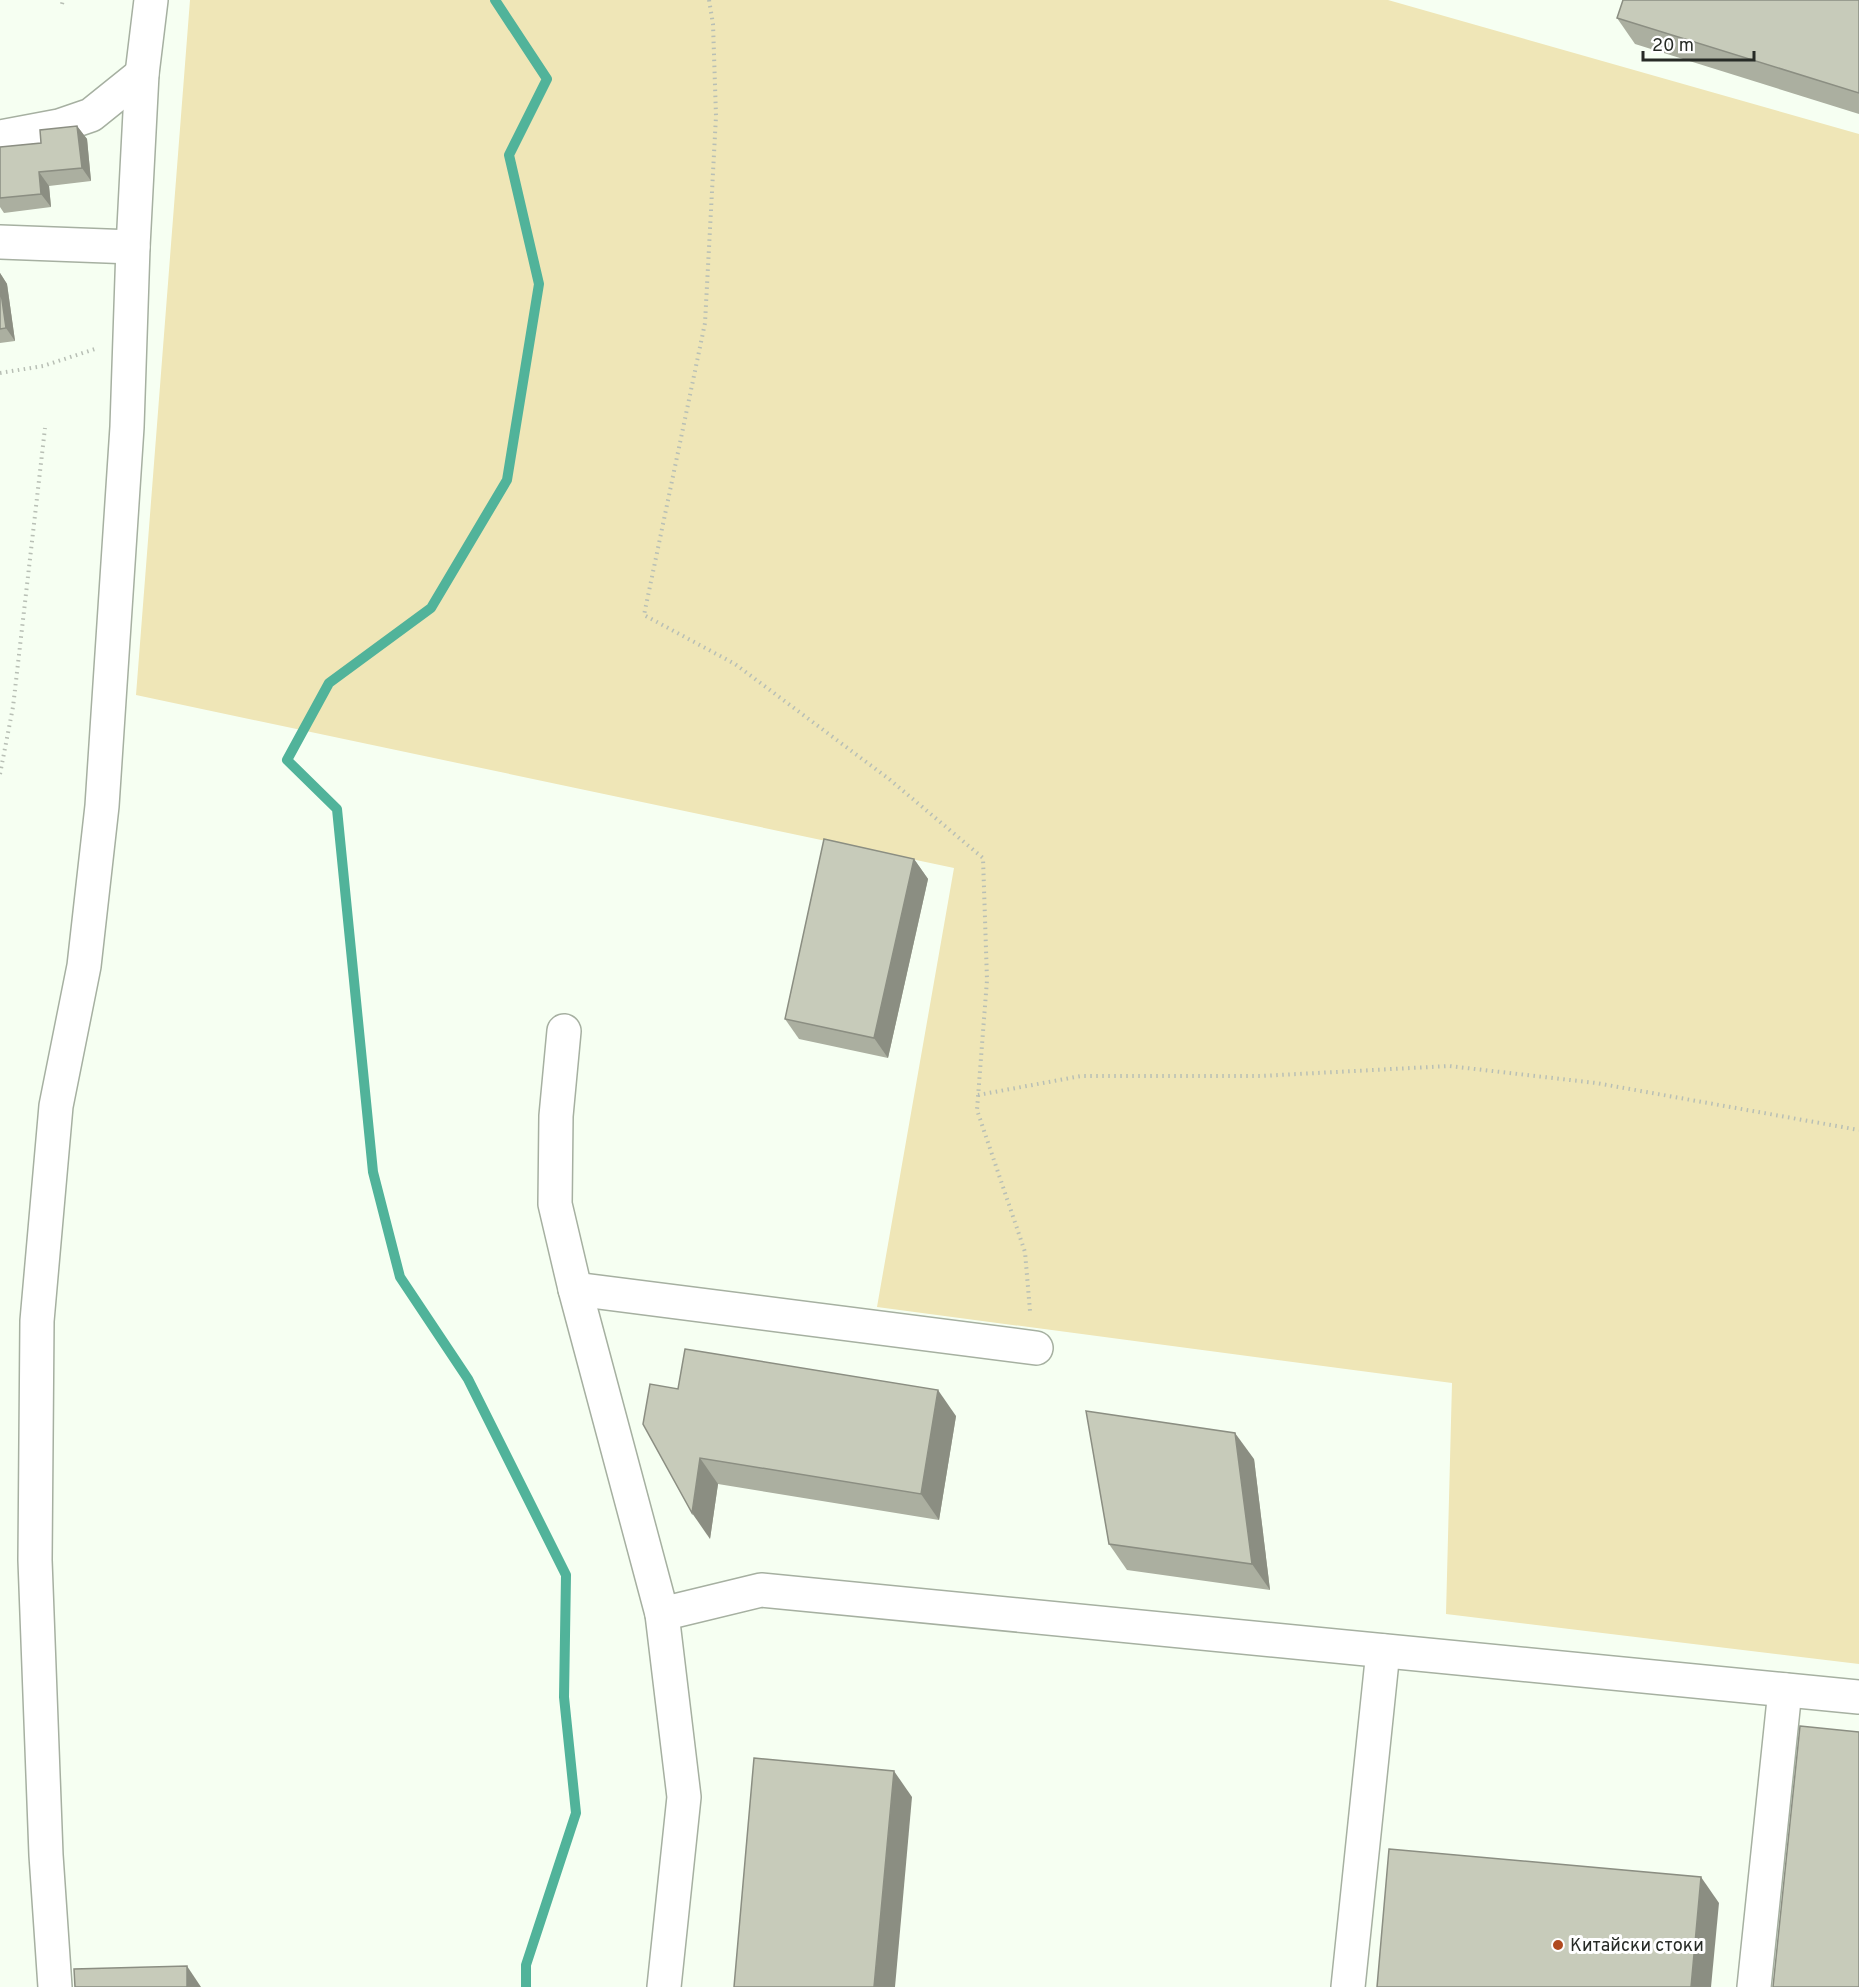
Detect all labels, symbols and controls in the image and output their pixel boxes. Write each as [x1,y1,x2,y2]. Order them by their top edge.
scale bar [1643,24,1754,62]
text: 20 m [1652,35,1694,58]
place label: Китайски стоки [1570,1935,1704,1958]
marker: Китайски стоки [1551,1938,1565,1952]

